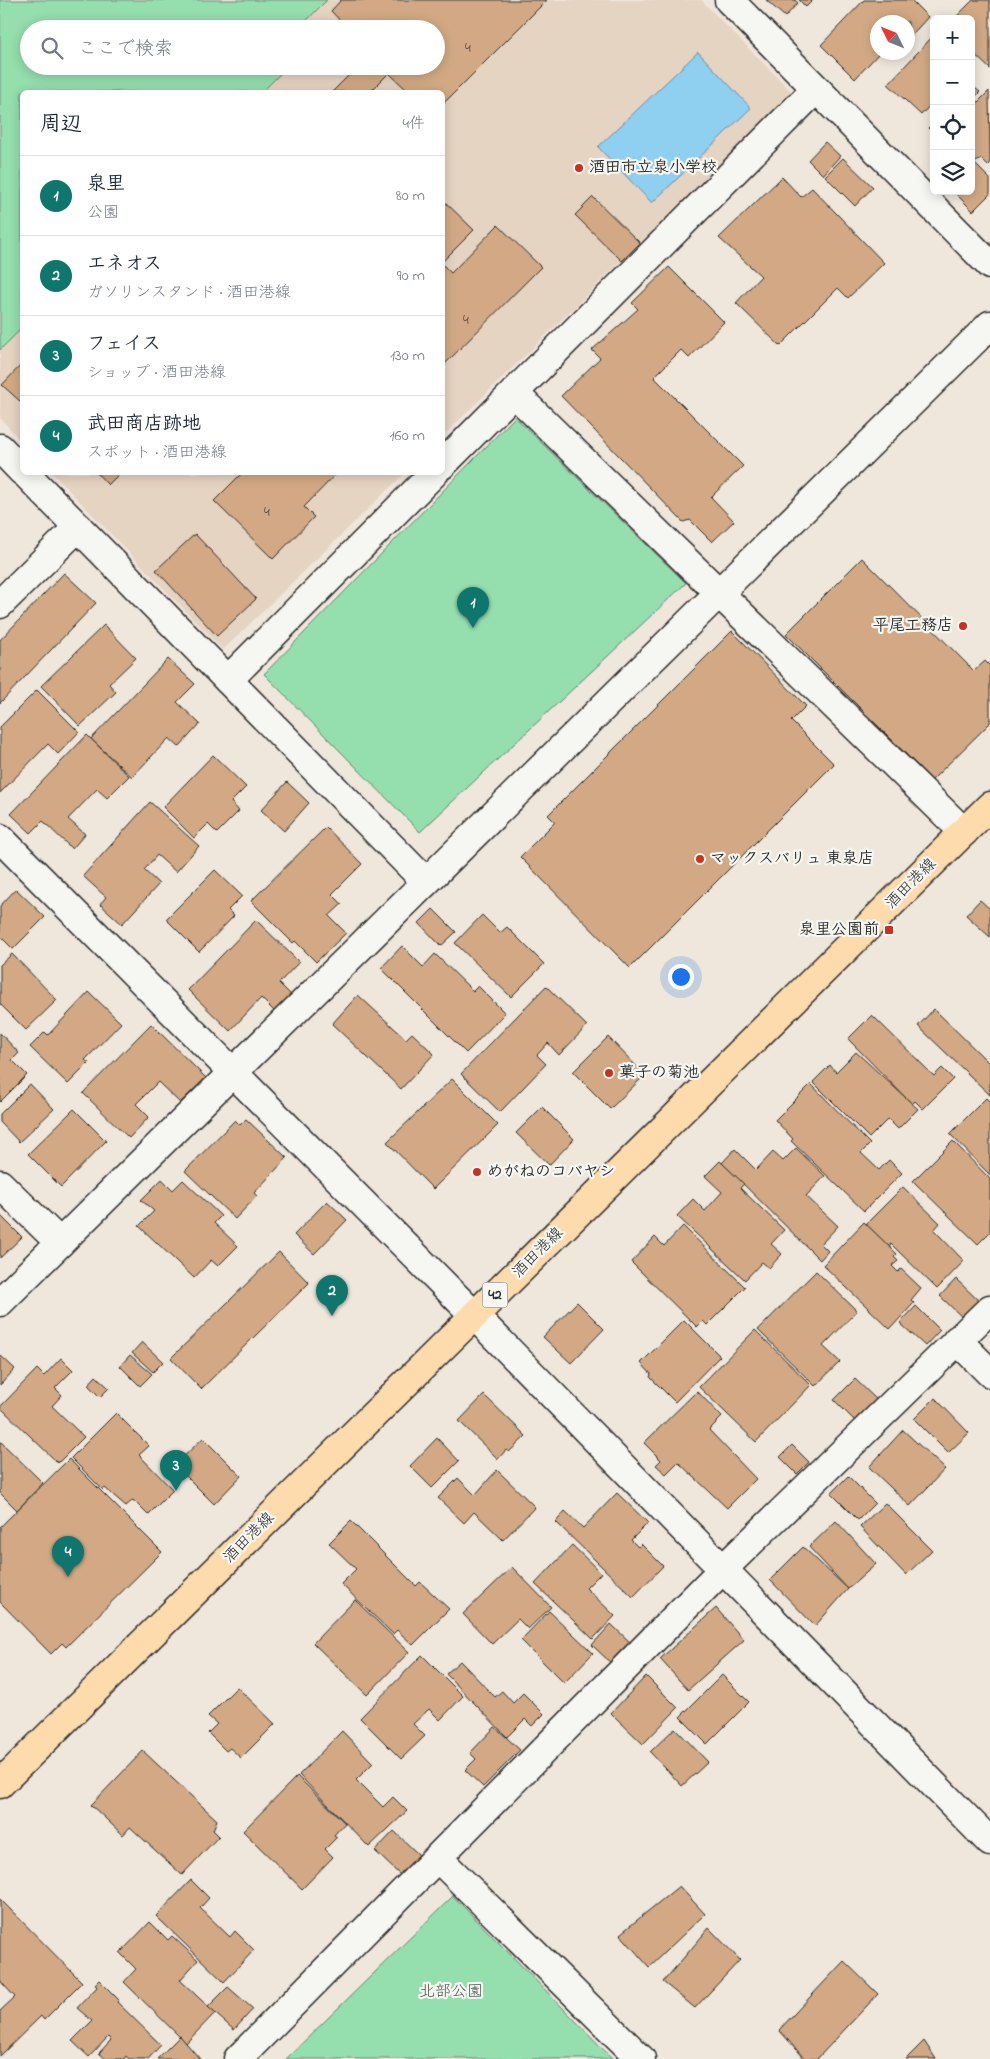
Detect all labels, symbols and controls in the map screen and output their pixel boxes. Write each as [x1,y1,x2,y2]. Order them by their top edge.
north arrow [870,15,915,60]
map controls [930,15,975,195]
button: + [930,15,975,60]
search box [20,20,445,75]
icon: search [38,34,66,62]
text: ここで検索 [78,36,173,63]
house number: 4 [465,38,471,59]
button: − [930,60,975,105]
button: locate [930,105,975,150]
text: 周辺 [40,110,82,140]
text: 4件 [402,112,425,136]
button: layers [930,150,975,195]
place label: 酒田市立泉小学校 [589,156,717,180]
marker: 酒田市立泉小学校 [573,162,585,174]
text: 泉里 [87,171,125,198]
text: 1 [53,184,59,208]
text: 80 m [396,184,425,208]
text: 公園 [87,201,119,225]
text: エネオス [87,251,162,278]
text: 2 [52,264,60,288]
text: 90 m [397,264,425,288]
text: ガソリンスタンド · 酒田港線 [87,281,291,305]
house number: 4 [463,310,469,331]
text: フェイス [87,331,161,358]
text: 3 [53,344,59,368]
text: 130 m [390,344,425,368]
text: ショップ · 酒田港線 [87,361,226,385]
text: 武田商店跡地 [87,411,201,438]
text: 4 [53,424,59,448]
text: 160 m [390,424,425,448]
text: スポット · 酒田港線 [87,441,226,465]
house number: 4 [264,502,270,523]
pin: 1 [457,587,489,628]
place label: 平尾工務店 [873,614,953,638]
marker: 平尾工務店 [957,620,969,632]
place label: マックスバリュ 東泉店 [710,847,874,871]
marker: マックスバリュ 東泉店 [694,853,706,865]
street label: 酒田港線 [880,853,942,915]
place label: 泉里公園前 [799,918,879,942]
marker: 泉里公園前 [883,924,895,936]
your location [668,964,694,990]
place label: 菓子の菊池 [619,1061,699,1085]
marker: 菓子の菊池 [603,1067,615,1079]
place label: めがねのコバヤシ [487,1160,615,1184]
marker: めがねのコバヤシ [471,1166,483,1178]
street label: 酒田港線 [507,1222,569,1284]
pin: 2 [316,1275,348,1316]
road number: 42 [482,1282,508,1308]
pin: 3 [160,1450,192,1491]
street label: 酒田港線 [218,1507,280,1569]
pin: 4 [52,1536,84,1577]
park label: 北部公園 [419,1980,483,2004]

